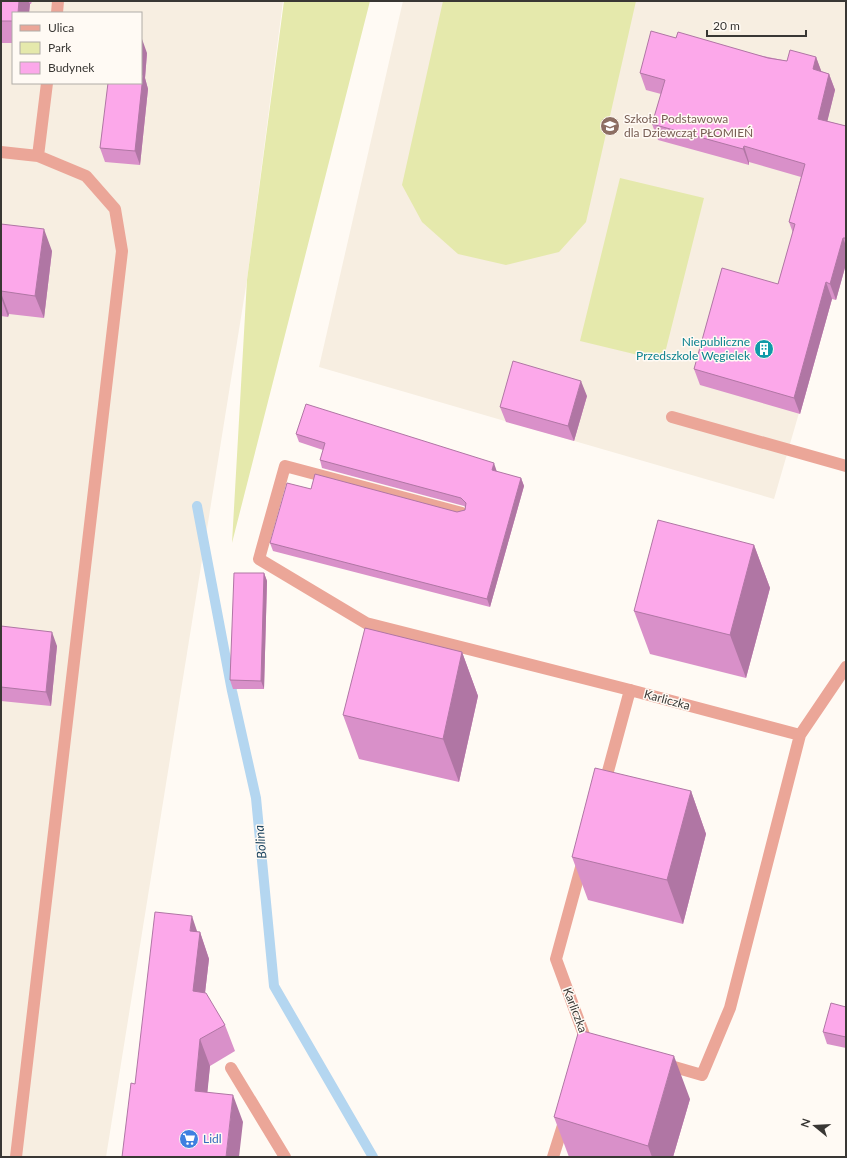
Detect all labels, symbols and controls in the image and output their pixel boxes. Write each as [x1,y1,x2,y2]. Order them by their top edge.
legend [12,12,142,84]
scale bar [707,12,806,38]
text: 20 m [713,18,740,33]
text: Ulica [48,20,74,35]
text: Park [48,40,72,55]
text: Budynek [48,60,95,75]
place label: Szkoła Podstawowa dla Dziewcząt PŁOMIEŃ [624,111,753,140]
school or university icon: Szkoła Podstawowa dla Dziewcząt PŁOMIEŃ [599,115,621,137]
place label: Niepubliczne Przedszkole Węgielek [636,334,751,363]
building icon: Niepubliczne Przedszkole Węgielek [753,338,775,360]
street label: Karliczka [642,686,692,713]
water label: Bolina [251,824,269,860]
street label: Karliczka [560,985,591,1035]
north arrow [795,1106,835,1146]
text: N [798,1117,813,1129]
supermarket icon: Lidl [178,1128,200,1150]
place label: Lidl [203,1131,222,1146]

